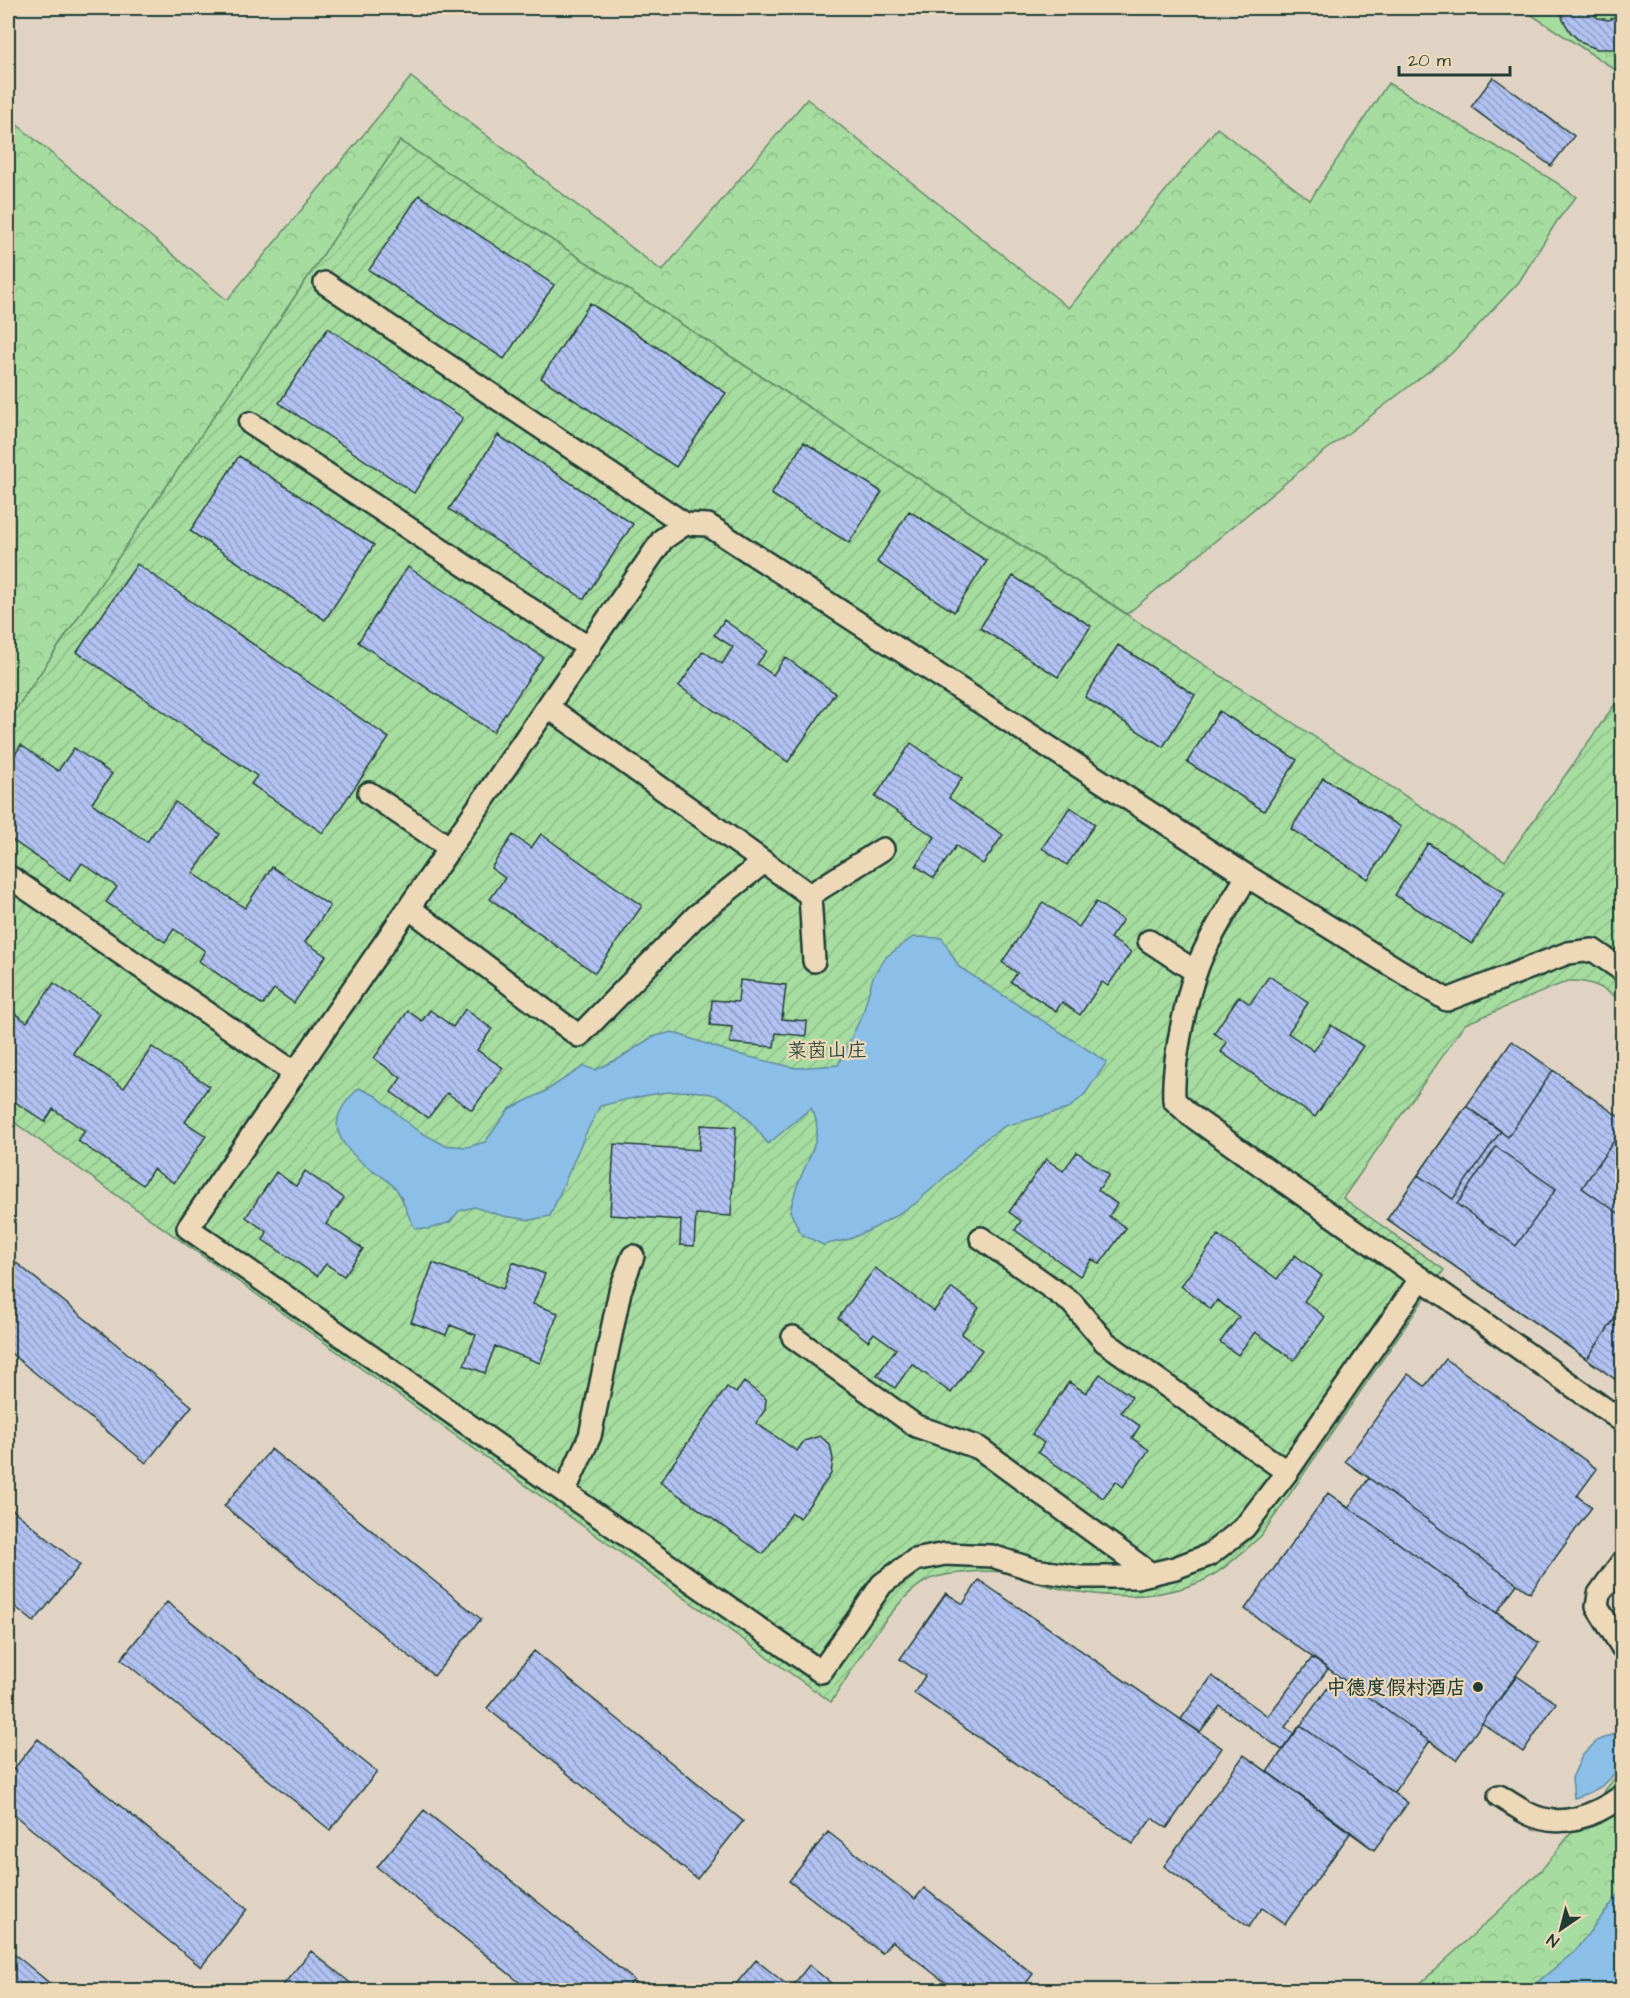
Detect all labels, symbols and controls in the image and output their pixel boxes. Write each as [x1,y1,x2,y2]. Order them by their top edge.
scale bar [1399,39,1510,77]
text: 20 m [1408,48,1451,73]
park label: 莱茵山庄 [787,1037,867,1065]
place label: 中德度假村酒店 [1326,1674,1466,1702]
marker: 中德度假村酒店 [1471,1680,1485,1694]
north arrow [1531,1899,1591,1959]
text: N [1543,1929,1563,1952]

